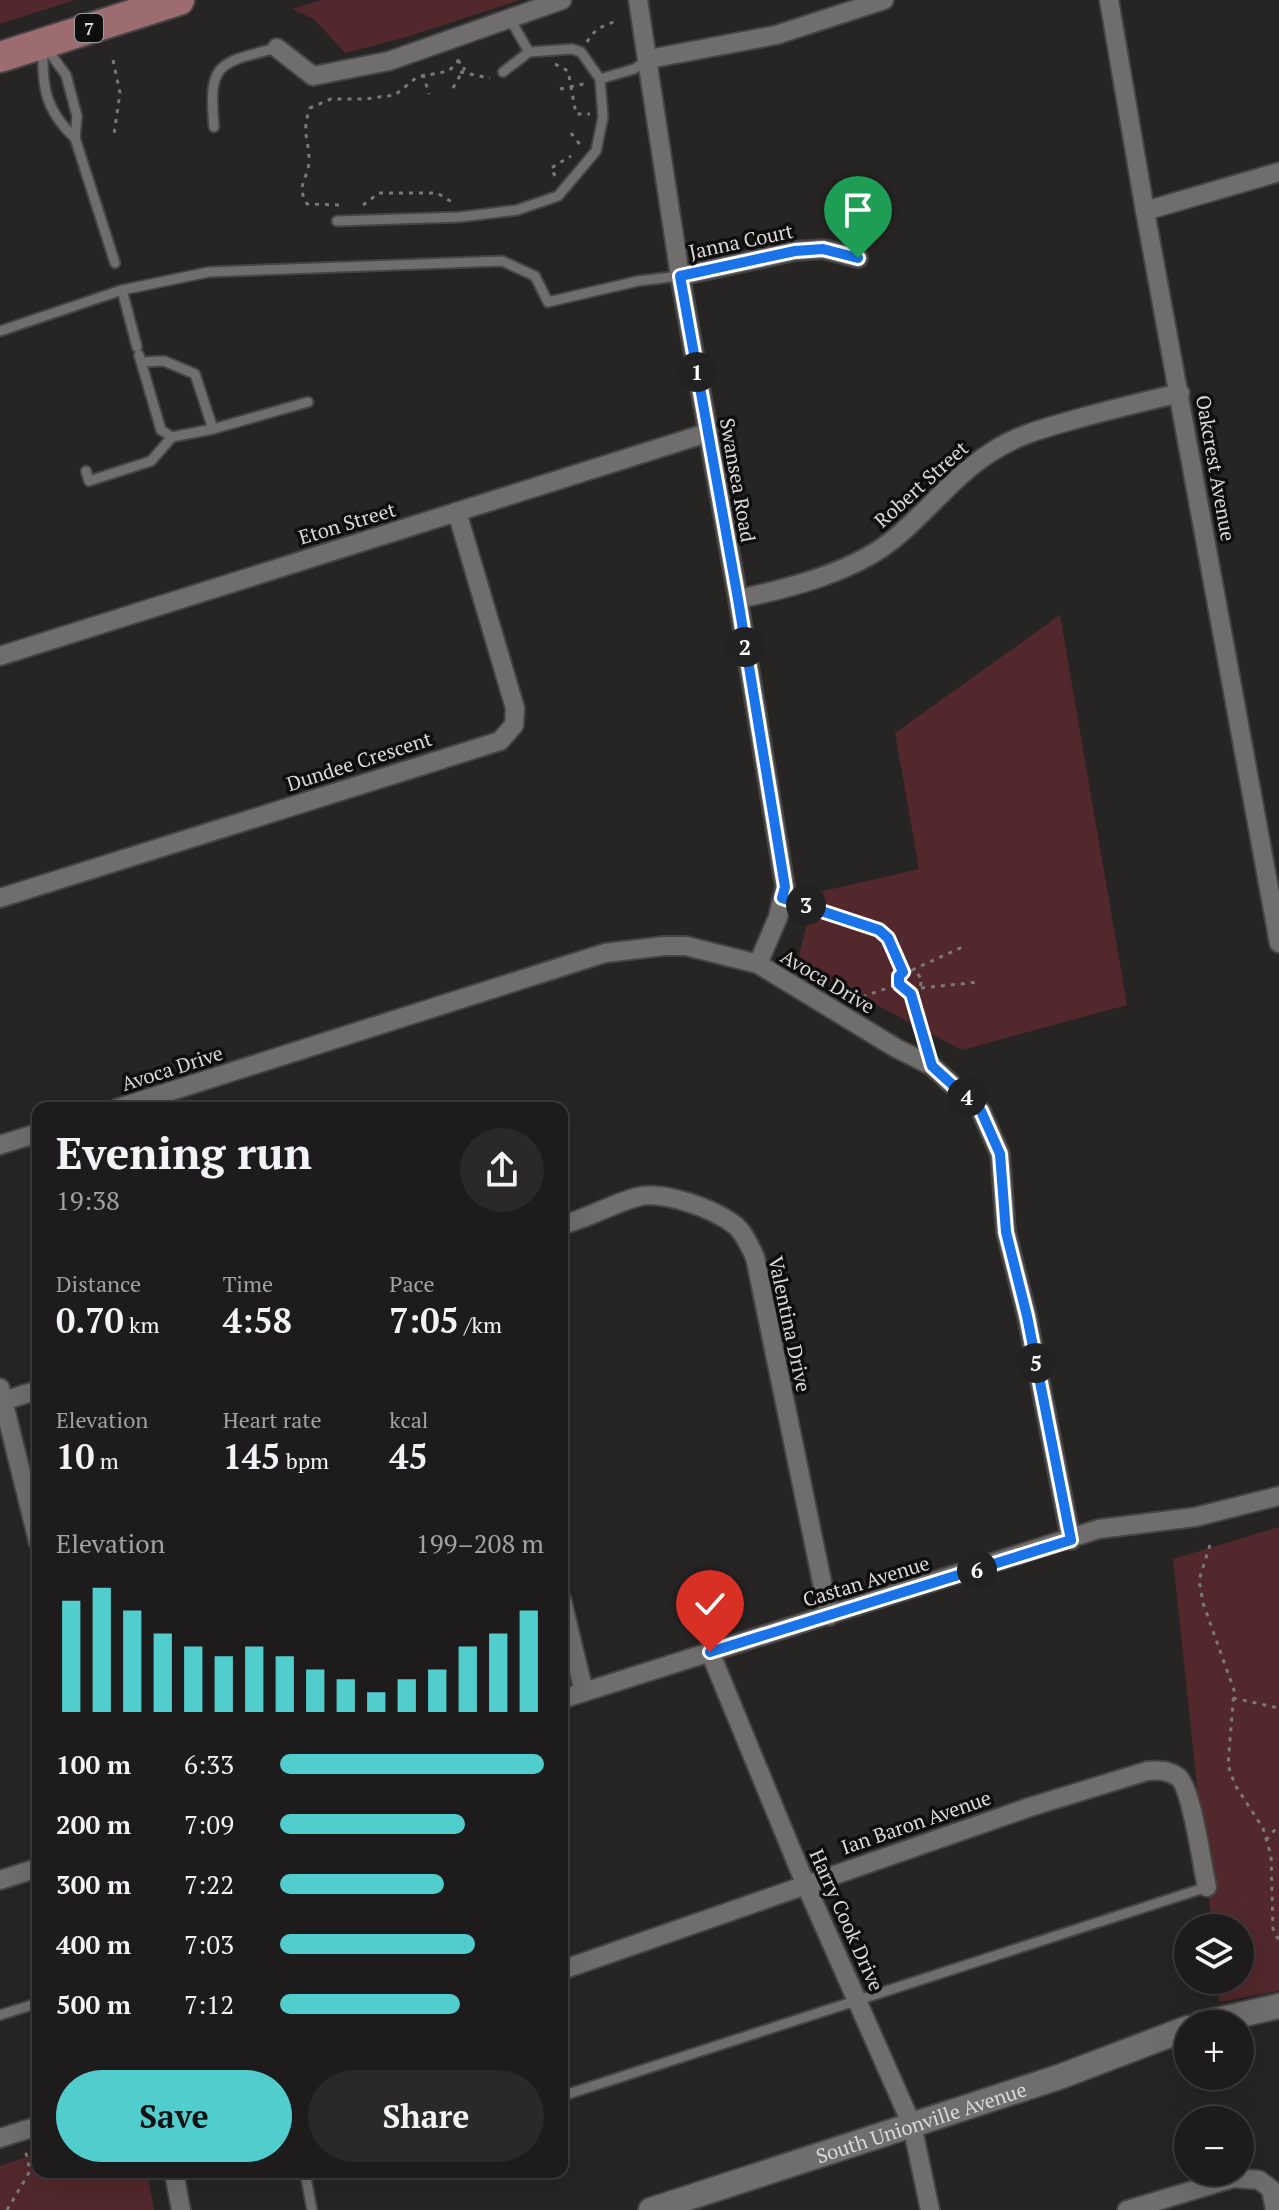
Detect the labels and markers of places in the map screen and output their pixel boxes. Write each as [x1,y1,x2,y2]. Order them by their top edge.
pin [824,176,892,258]
pin: 1 [677,352,717,392]
pin: 2 [725,627,765,667]
pin: 3 [786,885,826,925]
pin: 4 [947,1077,987,1117]
pin: 5 [1016,1343,1056,1383]
pin: 6 [957,1550,997,1590]
pin [676,1570,744,1652]

